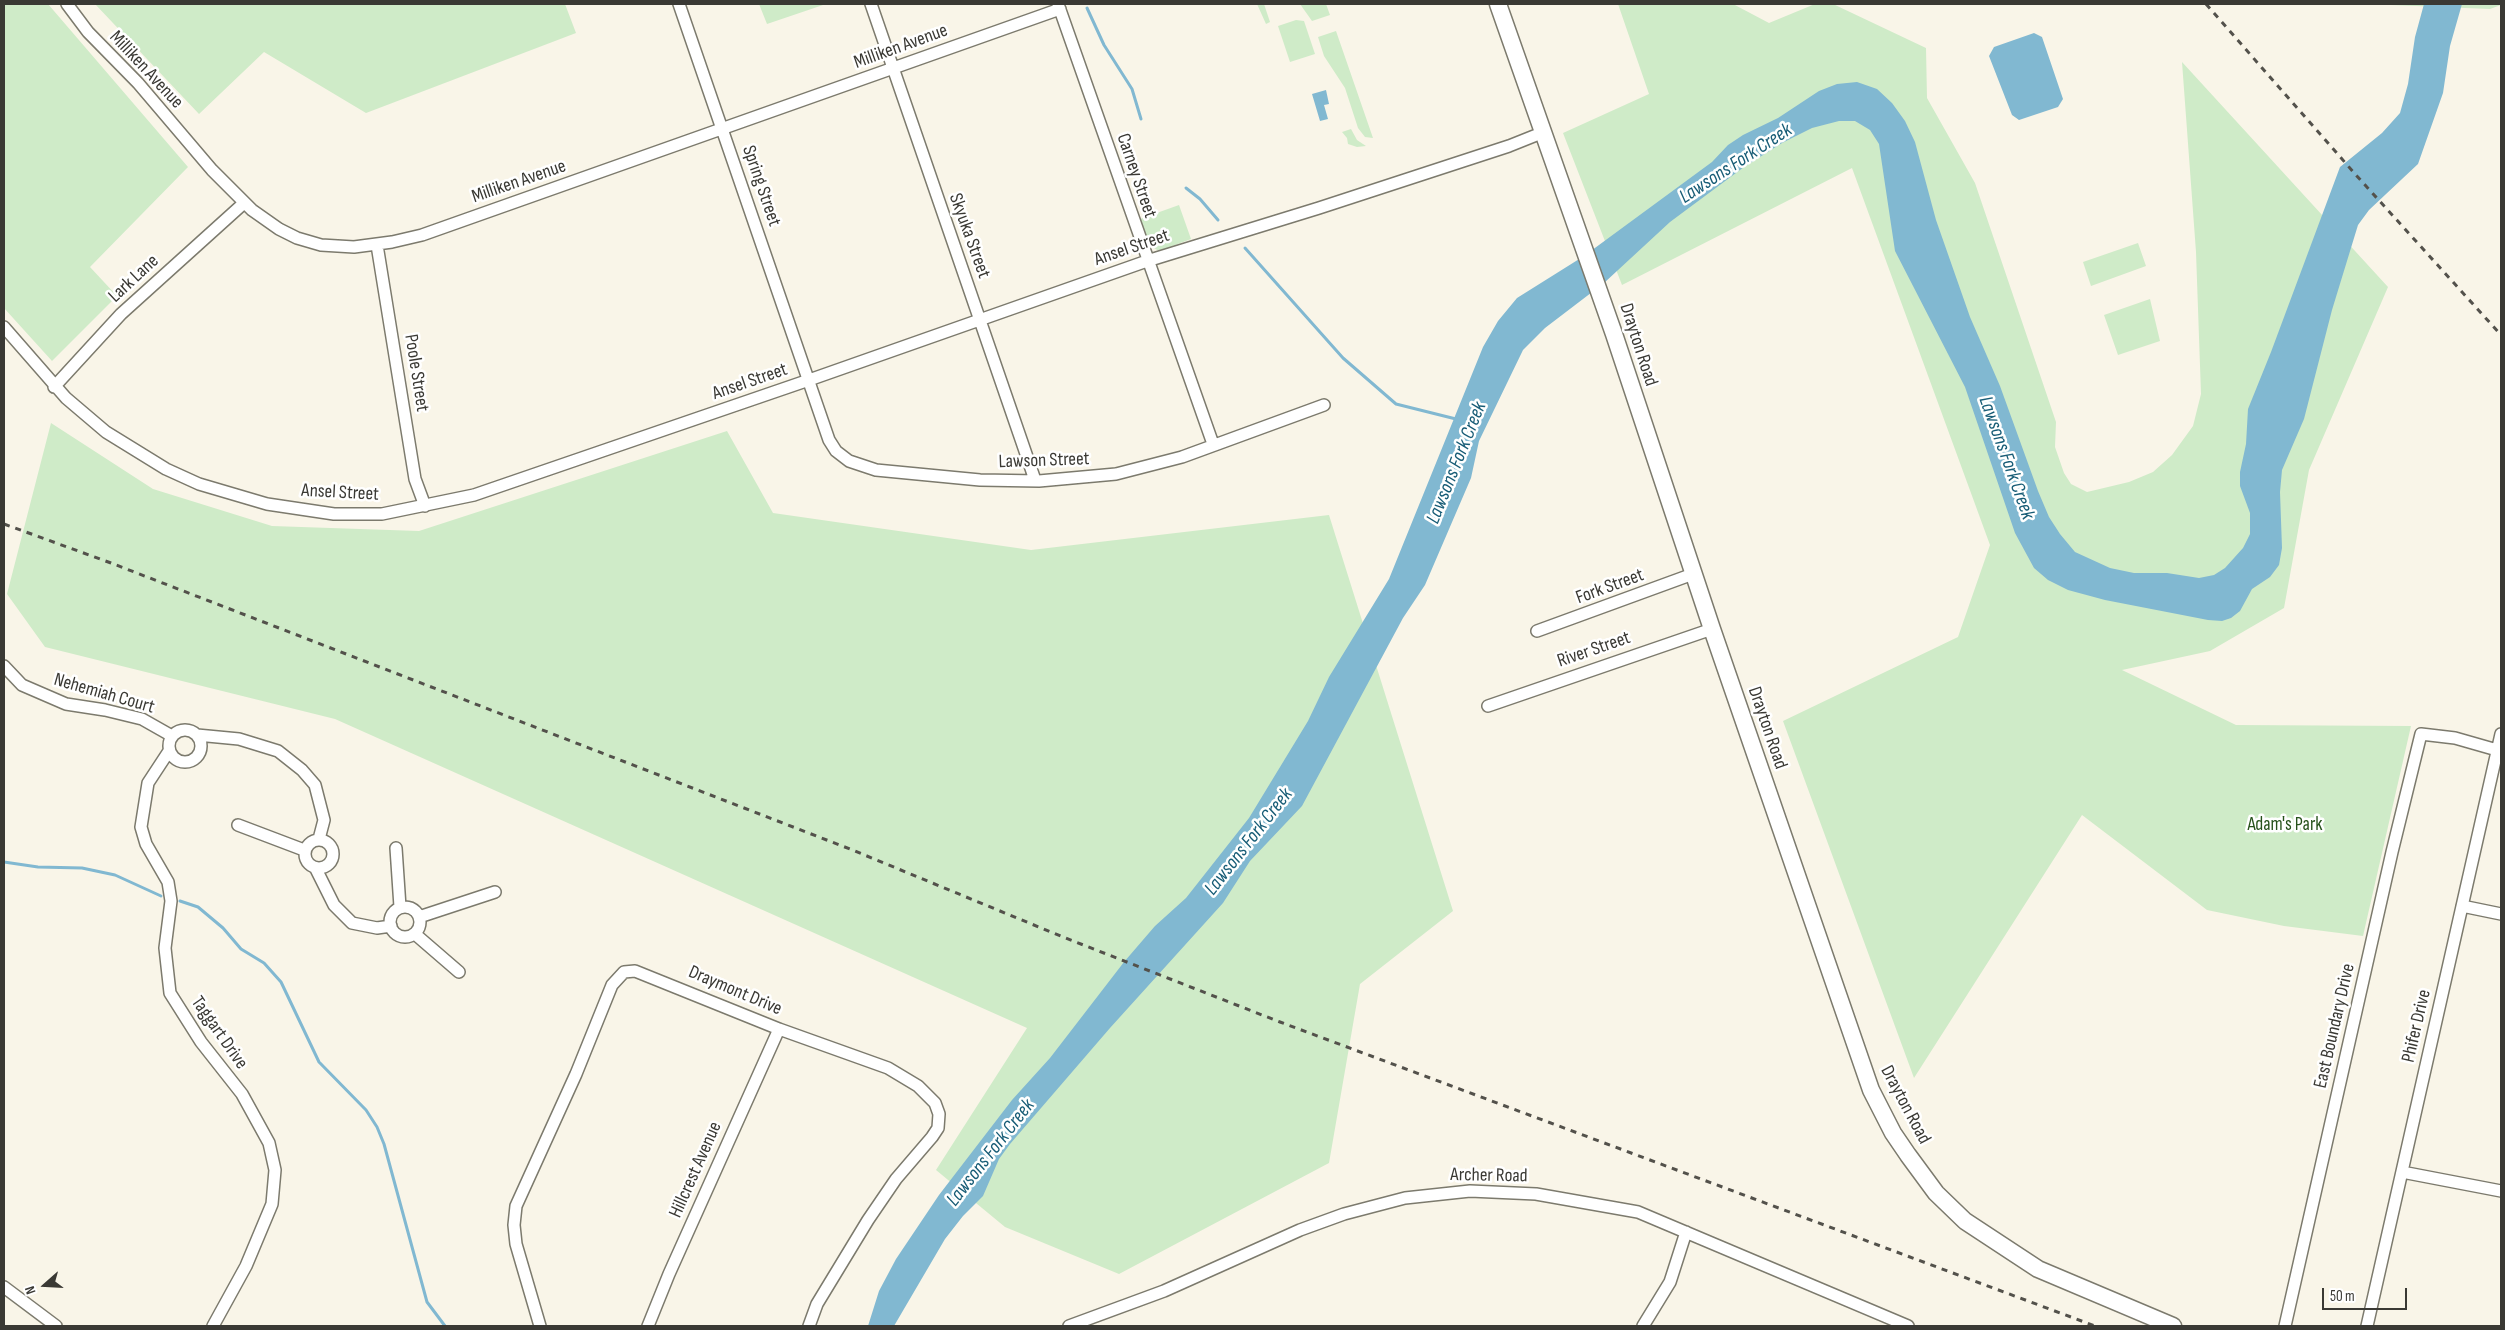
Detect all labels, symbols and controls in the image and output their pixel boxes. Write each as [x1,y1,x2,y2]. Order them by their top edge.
street label: Milliken Avenue [851,20,951,74]
street label: Milliken Avenue [104,26,188,114]
water label: Lawsons Fork Creek [1675,119,1797,209]
street label: Carney Street [1111,131,1161,221]
street label: Spring Street [737,143,785,229]
street label: Milliken Avenue [469,155,569,209]
street label: Skyuka Street [943,191,995,281]
street label: Ansel Street [1092,225,1172,271]
street label: Lark Lane [104,250,164,308]
street label: Drayton Road [1614,301,1662,389]
street label: Poole Street [399,333,433,413]
street label: Ansel Street [710,359,790,405]
water label: Lawsons Fork Creek [1973,393,2039,523]
water label: Lawsons Fork Creek [1422,399,1492,527]
street label: Lawson Street [998,448,1090,474]
street label: Ansel Street [301,480,379,506]
street label: Fork Street [1573,564,1647,610]
street label: River Street [1554,627,1634,673]
street label: Nehemiah Court [51,669,157,719]
street label: Drayton Road [1742,684,1792,772]
water label: Lawsons Fork Creek [1200,784,1298,900]
park label: Adam's Park [2247,814,2323,836]
street label: Draymont Drive [685,961,785,1021]
street label: East Boundary Drive [2310,961,2360,1091]
street label: Phifer Drive [2398,987,2436,1065]
street label: Taggart Drive [186,992,252,1074]
street label: Drayton Road [1875,1062,1935,1148]
water label: Lawsons Fork Creek [942,1095,1040,1211]
street label: Hillcrest Avenue [665,1118,727,1222]
street label: Archer Road [1450,1164,1528,1188]
north arrow [20,1260,70,1310]
scale bar [2325,1278,2410,1310]
text: N [21,1284,40,1296]
text: 50 m [2330,1287,2355,1306]

